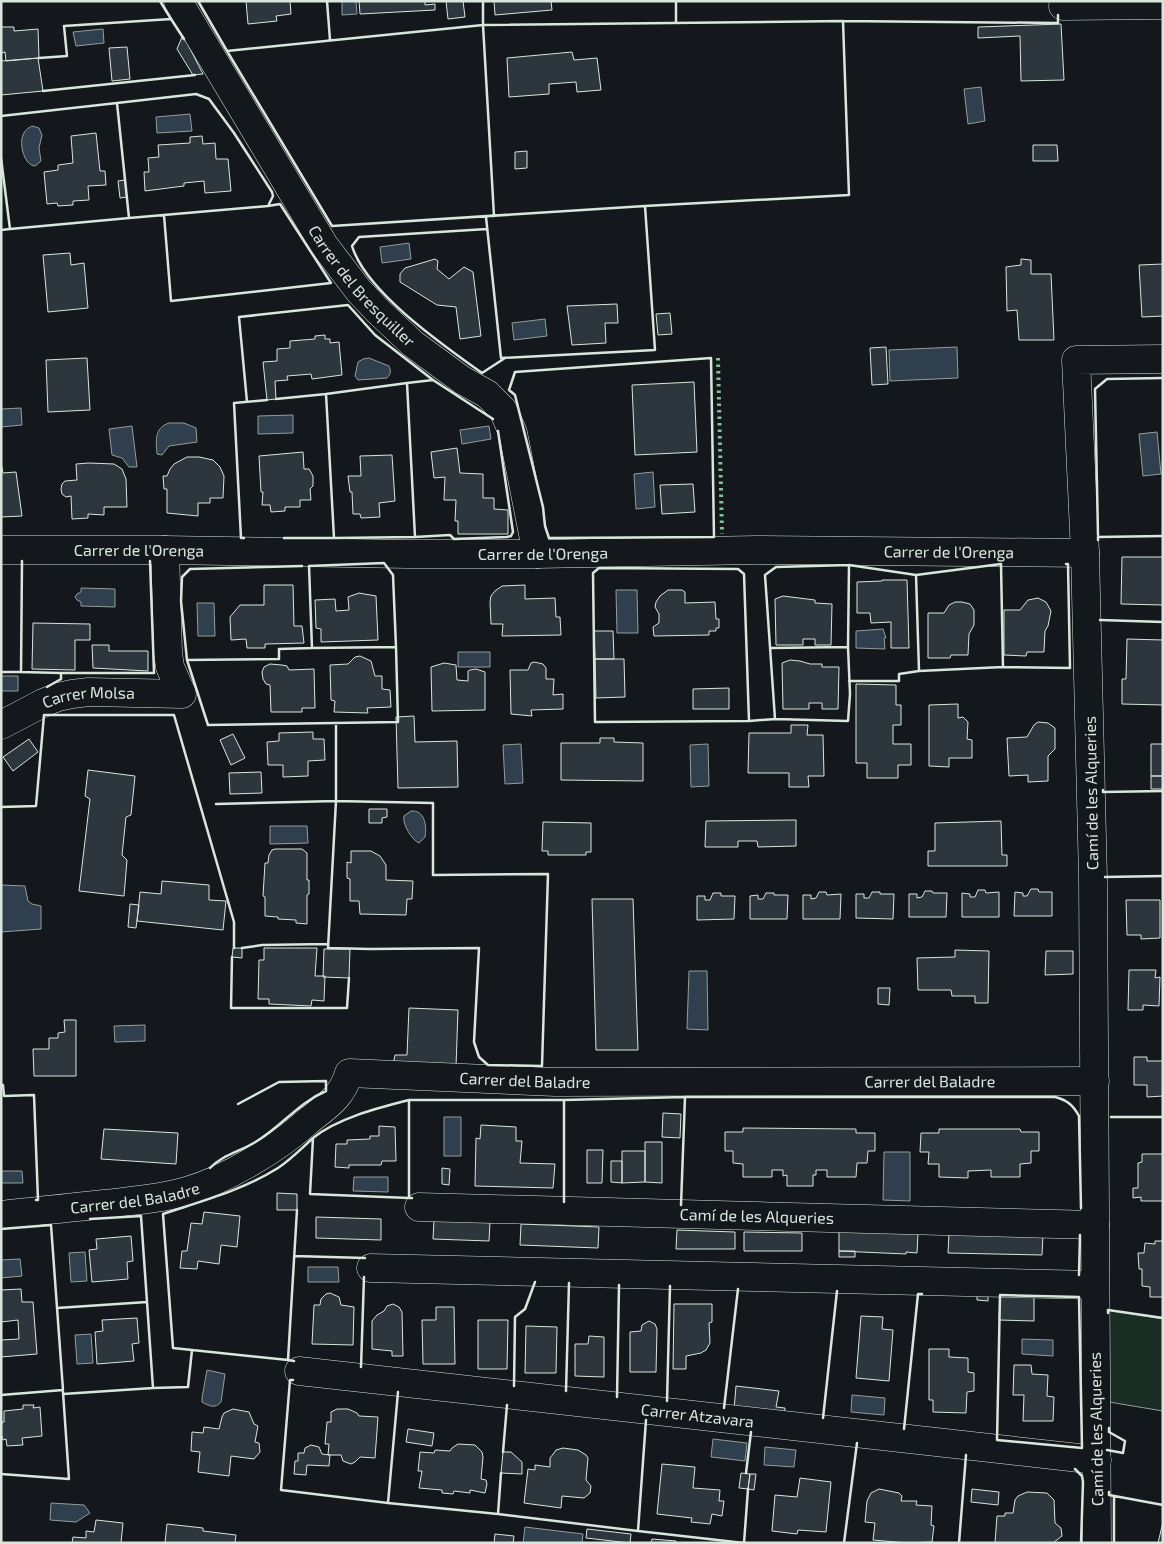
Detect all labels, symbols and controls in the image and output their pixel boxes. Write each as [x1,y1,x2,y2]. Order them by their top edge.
street label: Carrer del Bresquiller [305,221,420,350]
street label: Carrer de l'Orenga [74,540,204,560]
street label: Carrer de l'Orenga [884,541,1014,561]
street label: Carrer de l'Orenga [478,543,608,563]
street label: Carrer Molsa [39,682,135,711]
street label: Camí de les Alqueries [1080,716,1101,870]
street label: Carrer del Baladre [459,1068,590,1091]
street label: Carrer del Baladre [865,1071,995,1090]
street label: Carrer del Baladre [69,1178,202,1217]
street label: Camí de les Alqueries [680,1204,834,1227]
street label: Camí de les Alqueries [1085,1352,1106,1506]
street label: Carrer Atzavara [640,1399,755,1431]

